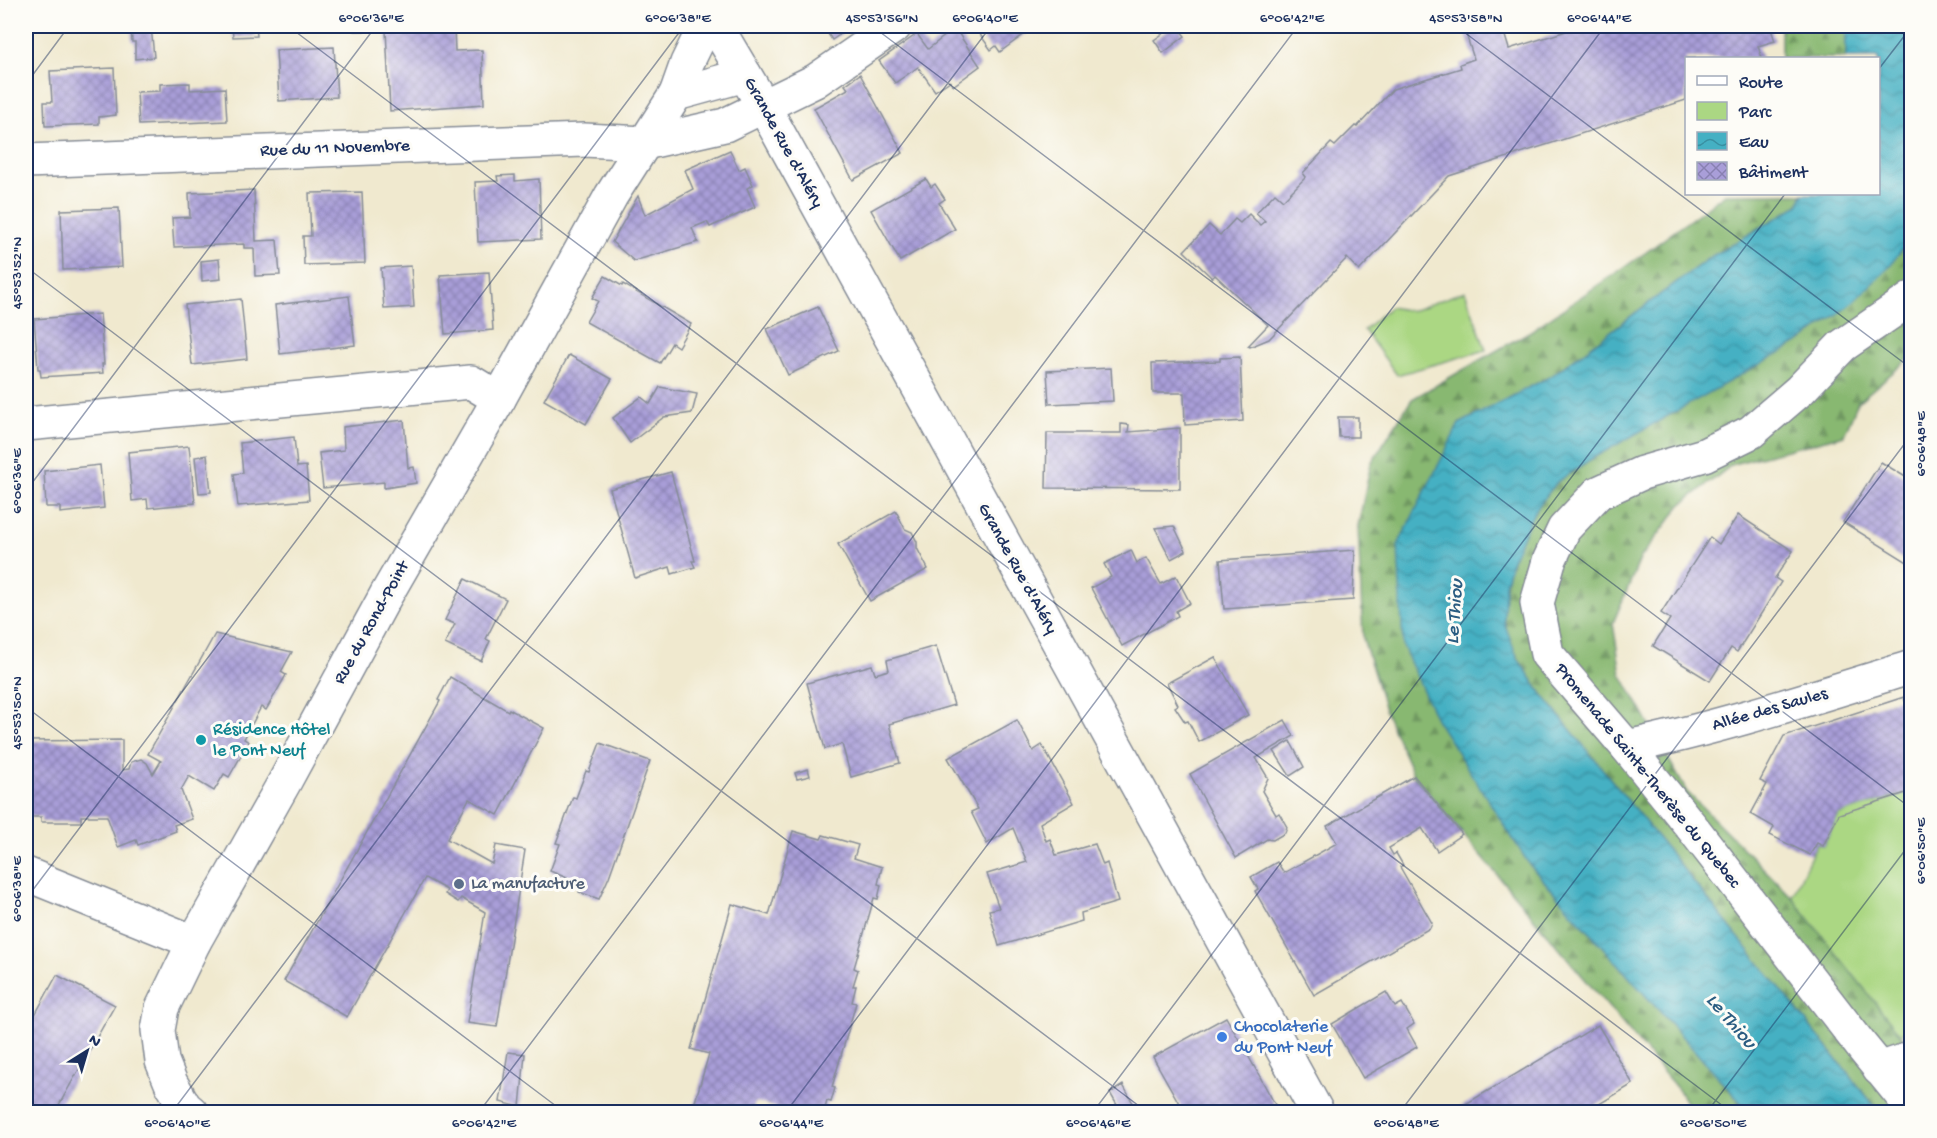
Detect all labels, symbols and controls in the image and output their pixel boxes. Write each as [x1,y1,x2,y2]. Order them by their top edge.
text: 6°06'36"E [338,10,404,28]
text: 6°06'38"E [645,10,712,28]
text: 45°53'56"N [846,10,919,28]
text: 6°06'40"E [952,10,1018,28]
text: 6°06'42"E [1260,10,1325,28]
text: 45°53'58"N [1429,10,1503,28]
text: 6°06'44"E [1567,10,1632,28]
legend [1685,57,1880,195]
text: Route [1739,73,1784,94]
street label: Grande Rue d'Aléry [738,74,828,212]
text: Parc [1738,103,1772,124]
text: Eau [1739,133,1769,154]
street label: Rue du 11 Novembre [260,136,411,162]
text: Bâtiment [1738,163,1809,184]
text: 45°53'52"N [9,237,27,309]
text: 6°06'48"E [1913,411,1931,477]
text: 6°06'36"E [9,448,27,514]
street label: Grande Rue d'Aléry [972,500,1062,638]
street label: Rue du Rond-Point [330,556,415,688]
water label: Le Thiou [1442,577,1470,645]
street label: Promenade Sainte-Therèse du Quebec [1549,659,1745,893]
text: 45°53'50"N [9,676,27,750]
street label: Allée des Saules [1710,683,1831,736]
place label: Résidence Hôtel le Pont Neuf [213,720,331,762]
marker: Résidence Hôtel le Pont Neuf [194,733,208,747]
text: 6°06'50"E [1913,817,1931,884]
text: 6°06'38"E [9,855,27,922]
place label: La manufacture [471,874,585,895]
marker: La manufacture [452,877,466,891]
water label: Le Thiou [1700,990,1761,1055]
place label: Chocolaterie du Pont Neuf [1234,1017,1333,1059]
north arrow [57,1021,117,1081]
marker: Chocolaterie du Pont Neuf [1215,1030,1229,1044]
text: N [84,1031,104,1053]
text: 6°06'40"E [144,1115,210,1133]
text: 6°06'42"E [452,1115,517,1133]
text: 6°06'44"E [759,1115,824,1133]
text: 6°06'46"E [1066,1115,1131,1133]
text: 6°06'48"E [1373,1115,1439,1133]
text: 6°06'50"E [1680,1115,1747,1133]

